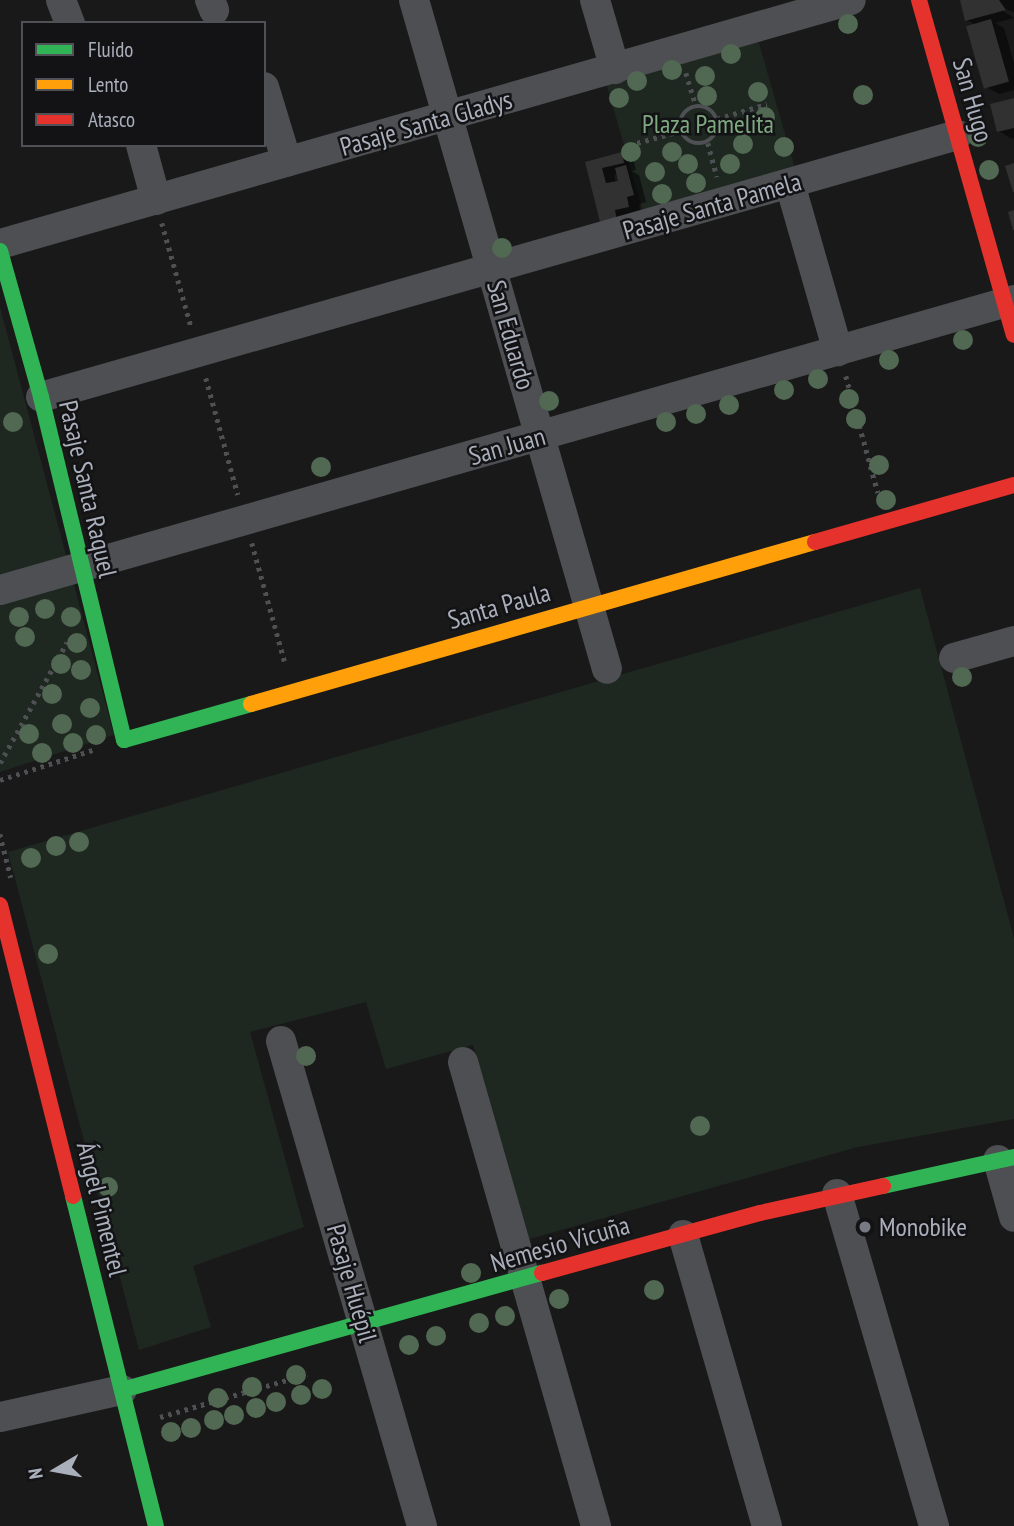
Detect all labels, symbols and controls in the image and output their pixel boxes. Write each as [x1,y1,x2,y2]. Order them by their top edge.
legend [21,21,266,147]
text: Fluido [88,36,133,63]
street label: San Hugo [946,54,1000,146]
text: Lento [88,71,128,98]
street label: Pasaje Santa Gladys [336,84,516,162]
text: Atasco [88,106,135,133]
park label: Plaza Pamelita [642,108,774,140]
street label: Pasaje Santa Pamela [619,166,805,246]
street label: San Eduardo [481,277,541,393]
street label: Pasaje Santa Raquel [52,397,124,581]
street label: San Juan [465,420,549,472]
street label: Santa Paula [444,577,554,635]
street label: Ángel Pimentel [70,1139,134,1279]
street label: Nemesio Vicuña [487,1209,633,1279]
place label: Monobike [879,1211,967,1243]
marker: Monobike [857,1219,873,1235]
street label: Pasaje Huépil [320,1220,384,1346]
north arrow [21,1435,91,1505]
text: N [23,1467,48,1481]

